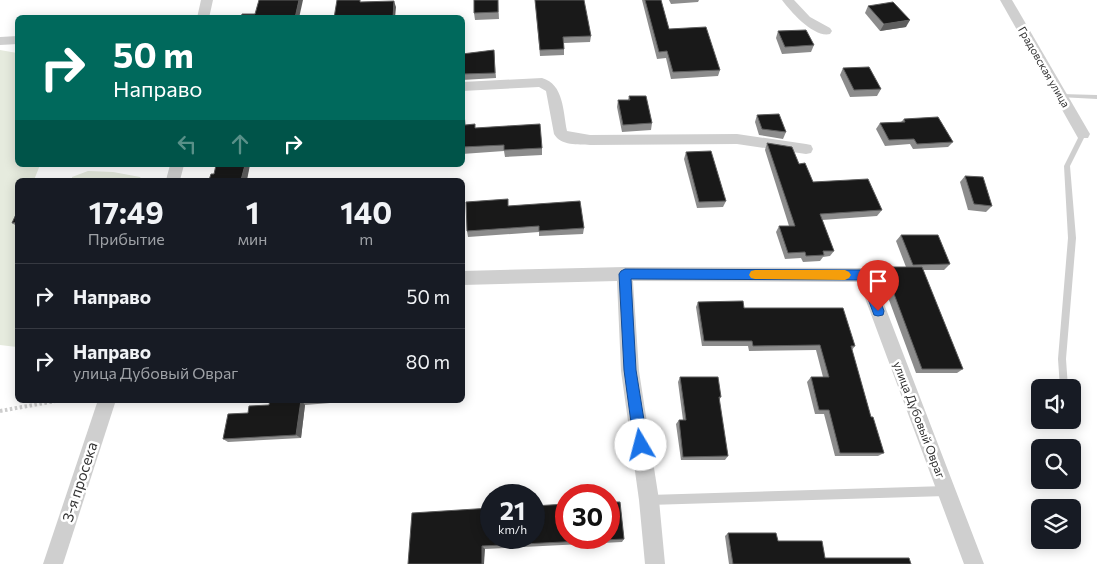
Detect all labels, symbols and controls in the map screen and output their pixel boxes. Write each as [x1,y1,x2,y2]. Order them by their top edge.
street label: Градовская улица [1016,24,1073,110]
text: 50 m [113,32,194,75]
icon: right [30,35,95,100]
text: Направо [113,75,203,102]
icon: left [173,130,201,158]
icon: ahead [226,130,254,158]
icon: right [279,130,307,158]
text: 17:49 [89,193,164,230]
text: 1 [246,193,259,230]
text: 140 [340,193,392,230]
text: Прибытие [88,229,165,248]
text: мин [238,229,267,248]
text: m [359,229,373,248]
pin [857,260,899,311]
icon: arrive [864,267,892,295]
icon: right [30,282,58,310]
text: Направо [73,285,151,308]
text: 50 m [406,285,450,308]
text: Направо [73,340,151,363]
icon: right [30,347,58,375]
text: 80 m [406,350,450,373]
street label: улица Дубовый Овраг [891,359,949,480]
text: улица Дубовый Овраг [73,363,238,382]
map controls [1031,379,1081,549]
button: sound [1031,379,1081,429]
position arrow [614,418,666,470]
street label: 3-я просека [58,439,100,524]
button: search [1031,439,1081,489]
speed limit sign: 30 [555,484,620,549]
text: 21 [500,495,525,525]
button: layers [1031,499,1081,549]
text: km/h [498,522,527,536]

